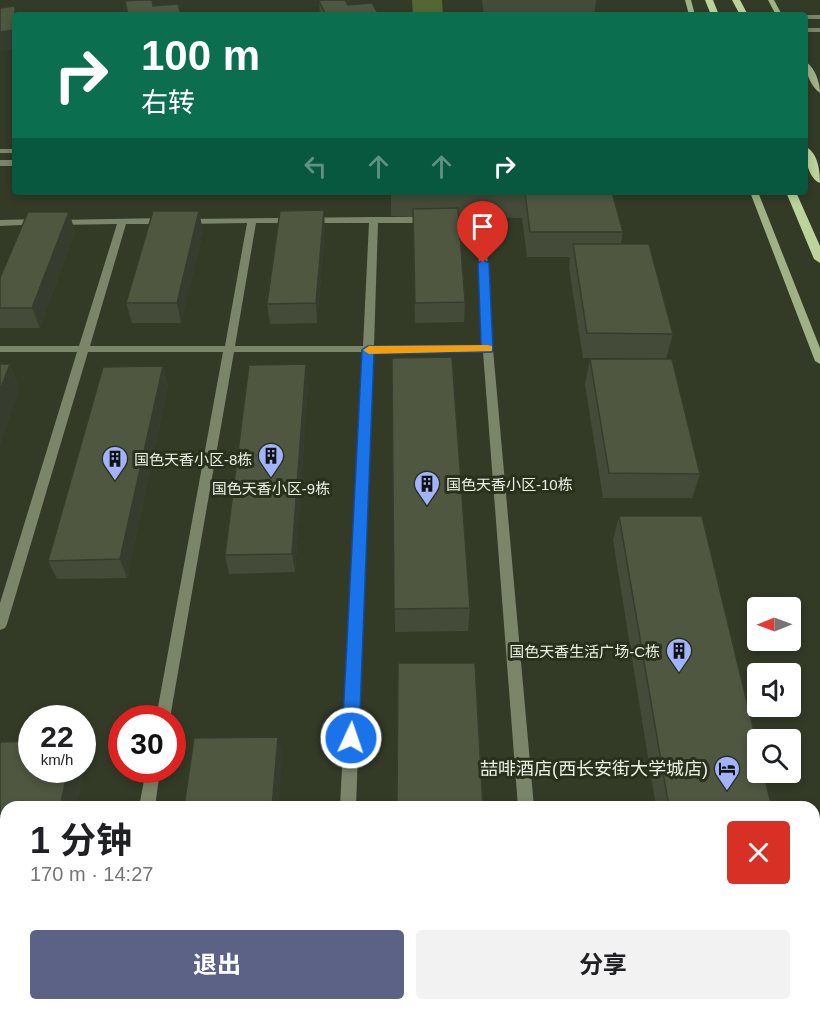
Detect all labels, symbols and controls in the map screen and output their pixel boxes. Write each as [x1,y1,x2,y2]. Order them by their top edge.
text: 100 m [141,32,260,79]
icon: right [42,36,120,114]
text: 右转 [141,88,195,118]
icon: left [299,150,332,183]
icon: ahead [362,150,395,183]
icon: ahead [425,150,458,183]
icon: right [488,150,521,183]
pin [457,201,508,263]
icon: arrive [466,210,499,243]
building icon: 国色天香小区-9栋 [256,441,286,479]
building icon: 国色天香小区-8栋 [100,444,130,482]
place label: 国色天香小区-8栋 [134,451,252,468]
building icon: 国色天香小区-10栋 [412,469,442,507]
place label: 国色天香小区-10栋 [446,476,573,493]
place label: 国色天香小区-9栋 [212,480,330,497]
north arrow [747,597,801,651]
map controls [747,597,801,783]
building icon: 国色天香生活广场-C栋 [664,636,694,674]
place label: 国色天香生活广场-C栋 [509,643,660,660]
button: sound [747,663,801,717]
speed limit sign: 30 [108,705,186,783]
position arrow [319,706,383,770]
text: 22 [40,720,74,753]
button: search [747,729,801,783]
text: km/h [41,751,73,768]
hotel icon: 喆啡酒店(西长安街大学城店) [712,754,742,792]
place label: 喆啡酒店(西长安街大学城店) [480,759,708,779]
text: 1 分钟 [30,820,132,861]
button: close [727,821,790,884]
text: 170 m · 14:27 [30,863,153,885]
button: 退出 [30,930,404,999]
button: 分享 [416,930,790,999]

